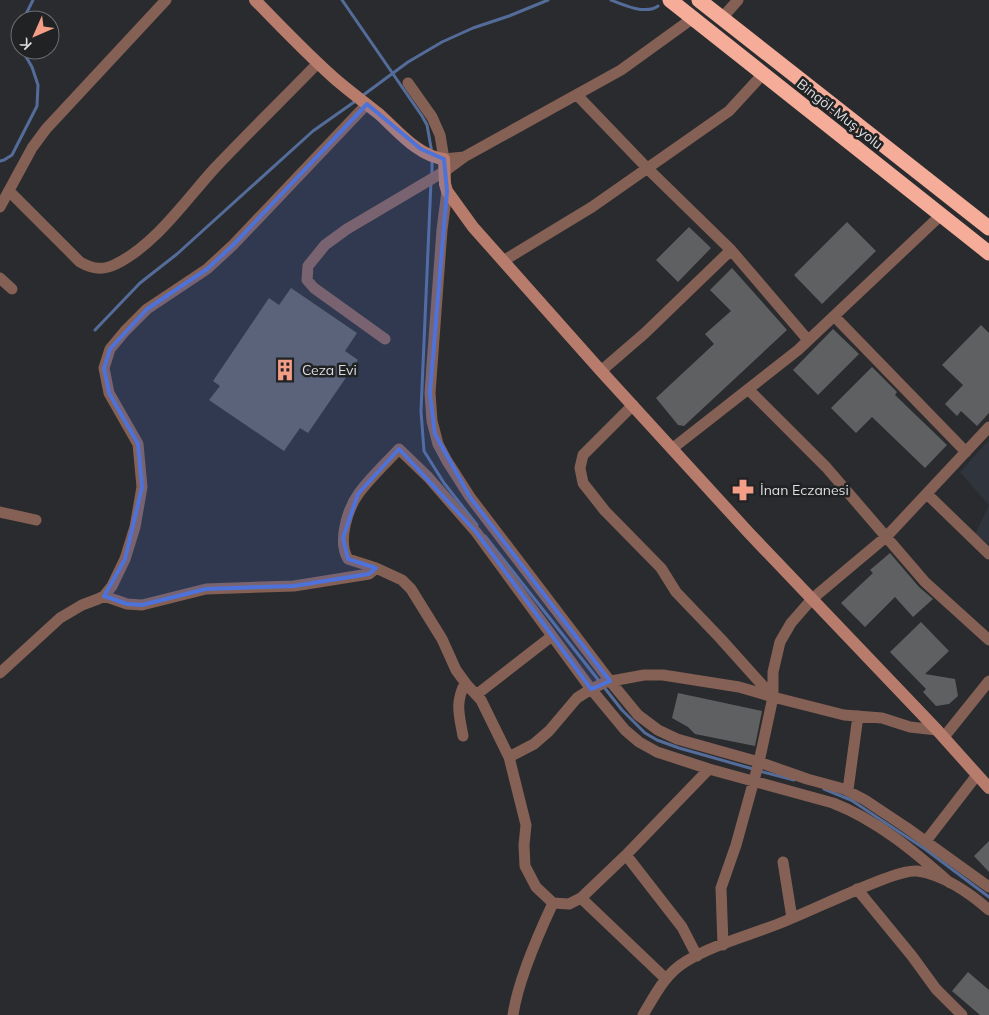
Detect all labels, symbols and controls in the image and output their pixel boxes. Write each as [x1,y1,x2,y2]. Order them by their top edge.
north arrow [10,10,60,60]
text: K [16,34,35,54]
street label: Bingöl-Muş yolu [793,75,887,153]
building icon: Ceza Evi [272,357,298,383]
place label: Ceza Evi [302,361,357,379]
pharmacy icon: İnan Eczanesi [730,477,756,503]
place label: İnan Eczanesi [760,481,849,499]

